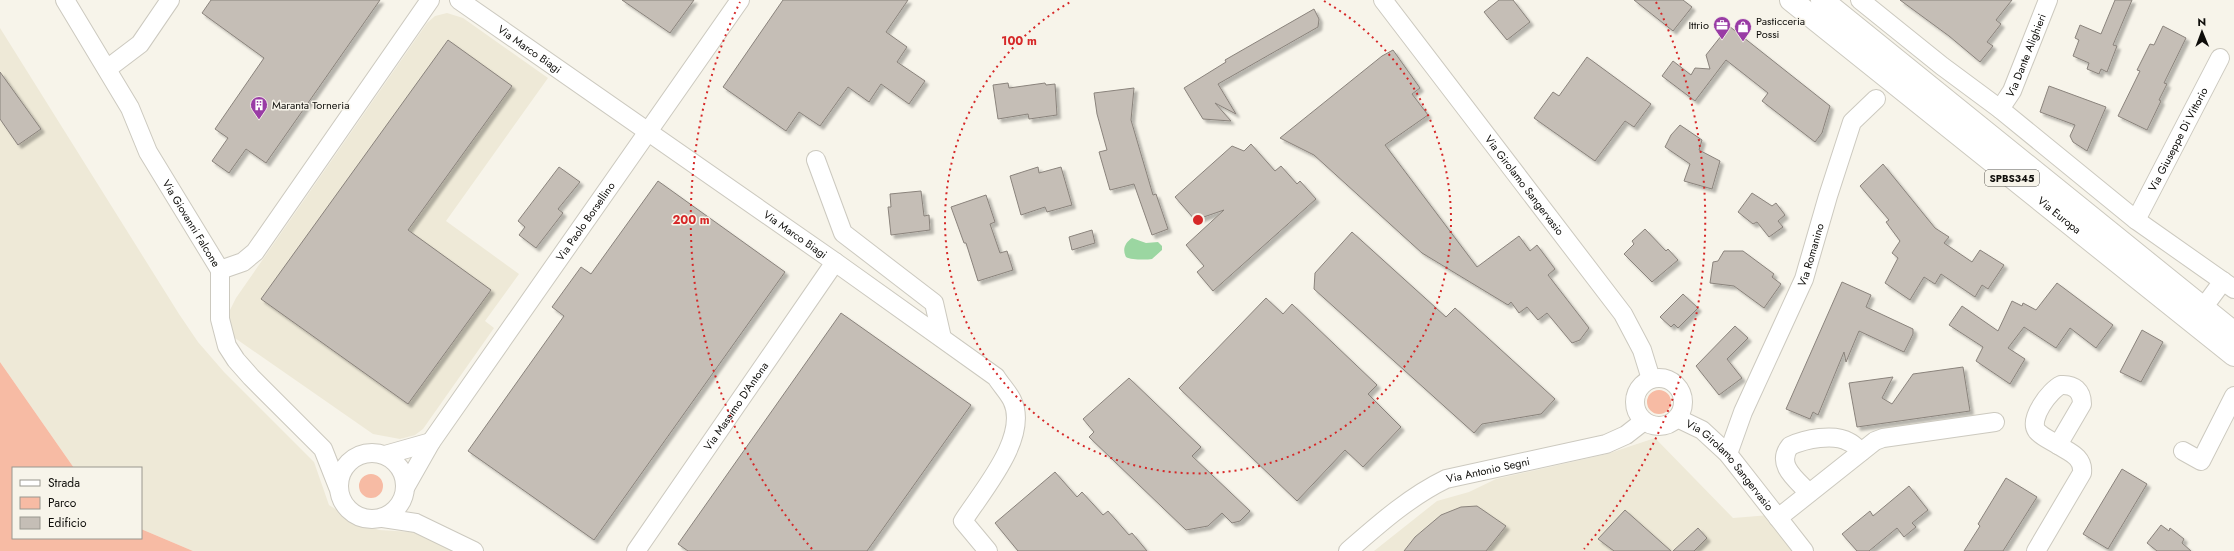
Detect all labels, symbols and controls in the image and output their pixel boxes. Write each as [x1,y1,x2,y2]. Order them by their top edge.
street label: Via Dante Alighieri [2002,11,2050,100]
north arrow [2182,12,2222,52]
place label: Pasticceria Possi [1756,13,1805,42]
text: N [2197,14,2206,30]
office icon: Ittrio [1712,15,1732,40]
place label: Ittrio [1688,17,1709,33]
shop icon: Pasticceria Possi [1733,17,1753,42]
street label: Via Marco Biagi [494,21,565,77]
text: 100 m [1001,32,1037,50]
street label: Via Giuseppe Di Vittorio [2144,84,2212,194]
building icon: Maranta Torneria [249,95,269,120]
place label: Maranta Torneria [272,97,349,113]
street label: Via Girolamo Sangervasio [1481,132,1568,239]
road number: SPBS345 [1985,170,2039,186]
street label: Via Giovanni Falcone [159,177,224,270]
street label: Via Paolo Borsellino [552,178,619,264]
street label: Via Europa [2034,193,2085,238]
street label: Via Marco Biagi [760,206,831,262]
text: 200 m [672,211,710,229]
centre of rings [1191,213,1205,227]
street label: Via Romanino [1794,221,1828,289]
street label: Via Massimo D'Antona [700,359,772,454]
street label: Via Girolamo Sangervasio [1683,416,1777,514]
street label: Via Antonio Segni [1445,453,1531,487]
legend [12,467,142,539]
text: Strada [48,474,80,492]
text: Parco [48,494,77,512]
text: Edificio [48,514,87,532]

